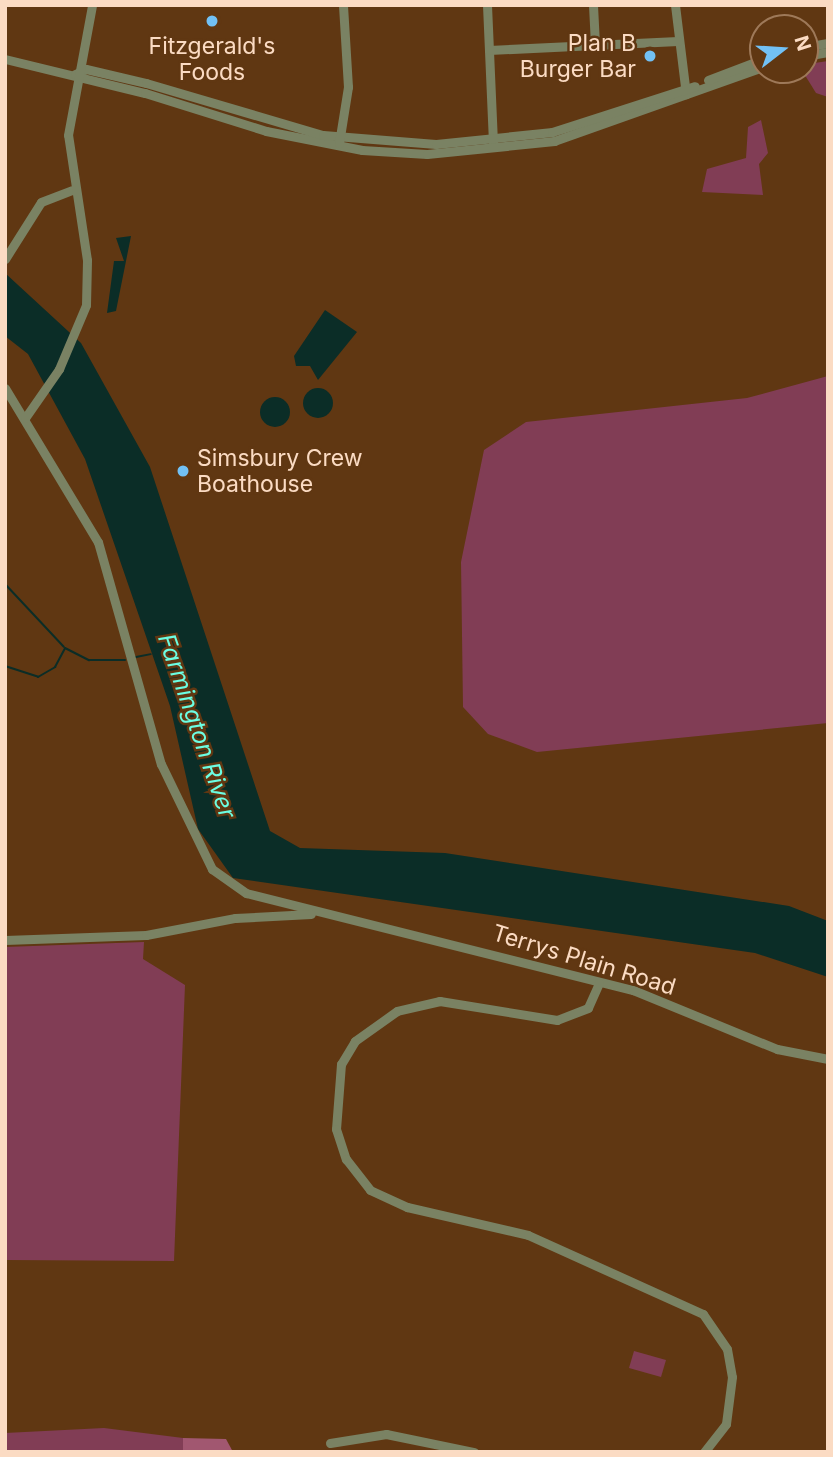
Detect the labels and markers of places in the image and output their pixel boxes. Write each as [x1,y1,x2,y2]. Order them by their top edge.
marker: Fitzgerald's Foods [204,13,220,29]
place label: Plan B Burger Bar [520,29,636,83]
place label: Fitzgerald's Foods [149,32,275,86]
marker: Plan B Burger Bar [642,48,658,64]
place label: Simsbury Crew Boathouse [197,444,363,498]
marker: Simsbury Crew Boathouse [175,463,191,479]

